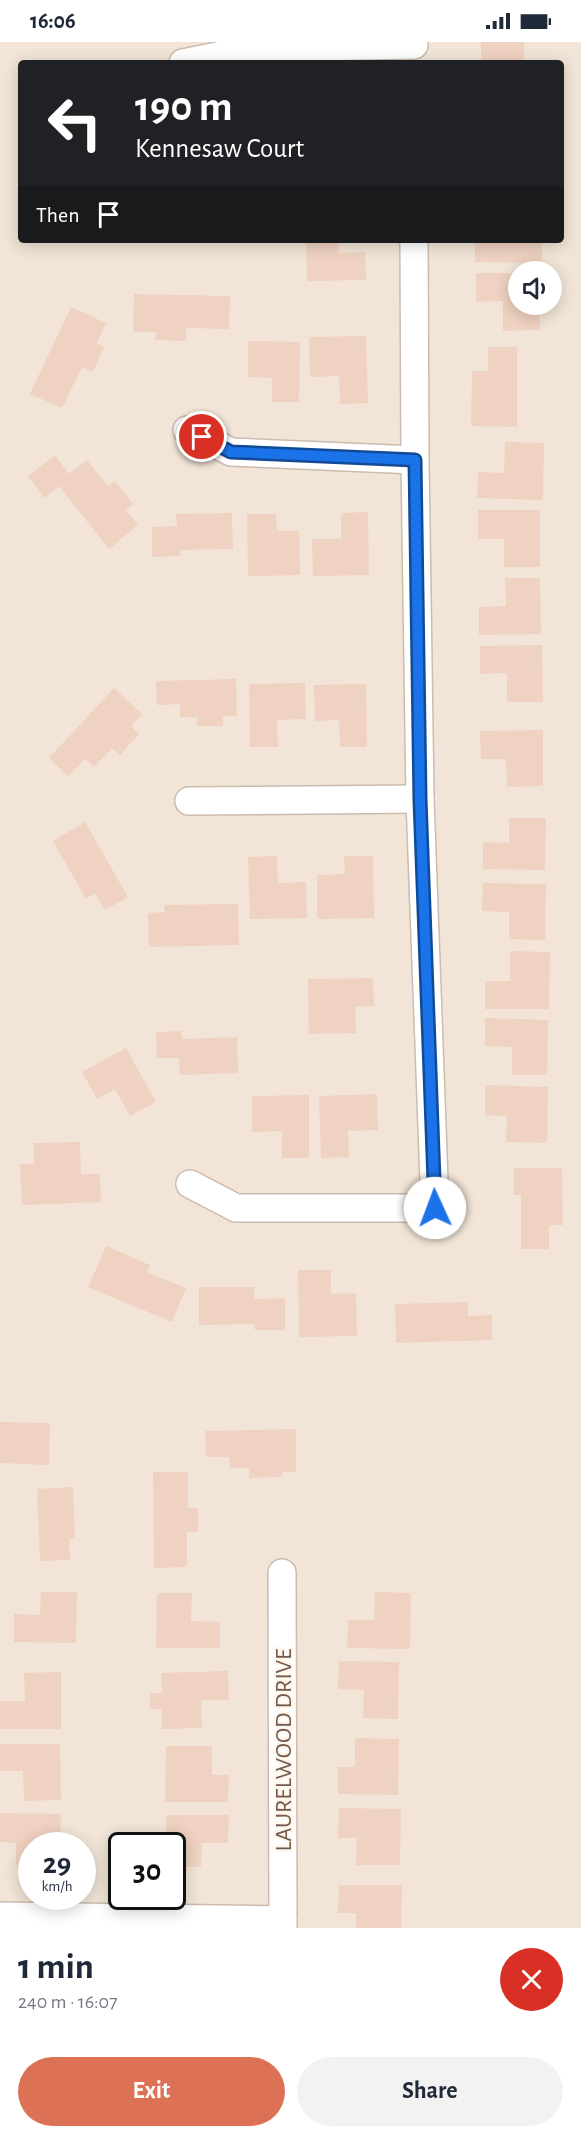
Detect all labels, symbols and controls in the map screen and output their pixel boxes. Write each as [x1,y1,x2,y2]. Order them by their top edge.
text: 16:06 [30,10,76,32]
icon: left [36,84,114,162]
text: 190 m [135,86,233,128]
text: Kennesaw Court [135,135,304,162]
icon: arrive [92,198,125,231]
text: Then [36,204,80,226]
map controls [508,261,562,315]
button: sound [508,261,562,315]
pin [176,411,227,462]
icon: arrive [185,420,218,453]
position arrow [403,1176,467,1240]
street label: LAURELWOOD DRIVE [272,1648,296,1852]
speed limit sign: 30 [108,1832,186,1910]
text: 29 [43,1849,71,1879]
text: km/h [42,1879,72,1894]
button: close [500,1948,563,2011]
text: 1 min [18,1949,94,1985]
text: 240 m · 16:07 [18,1992,118,2012]
button: Exit [18,2057,285,2126]
button: Share [297,2057,563,2126]

